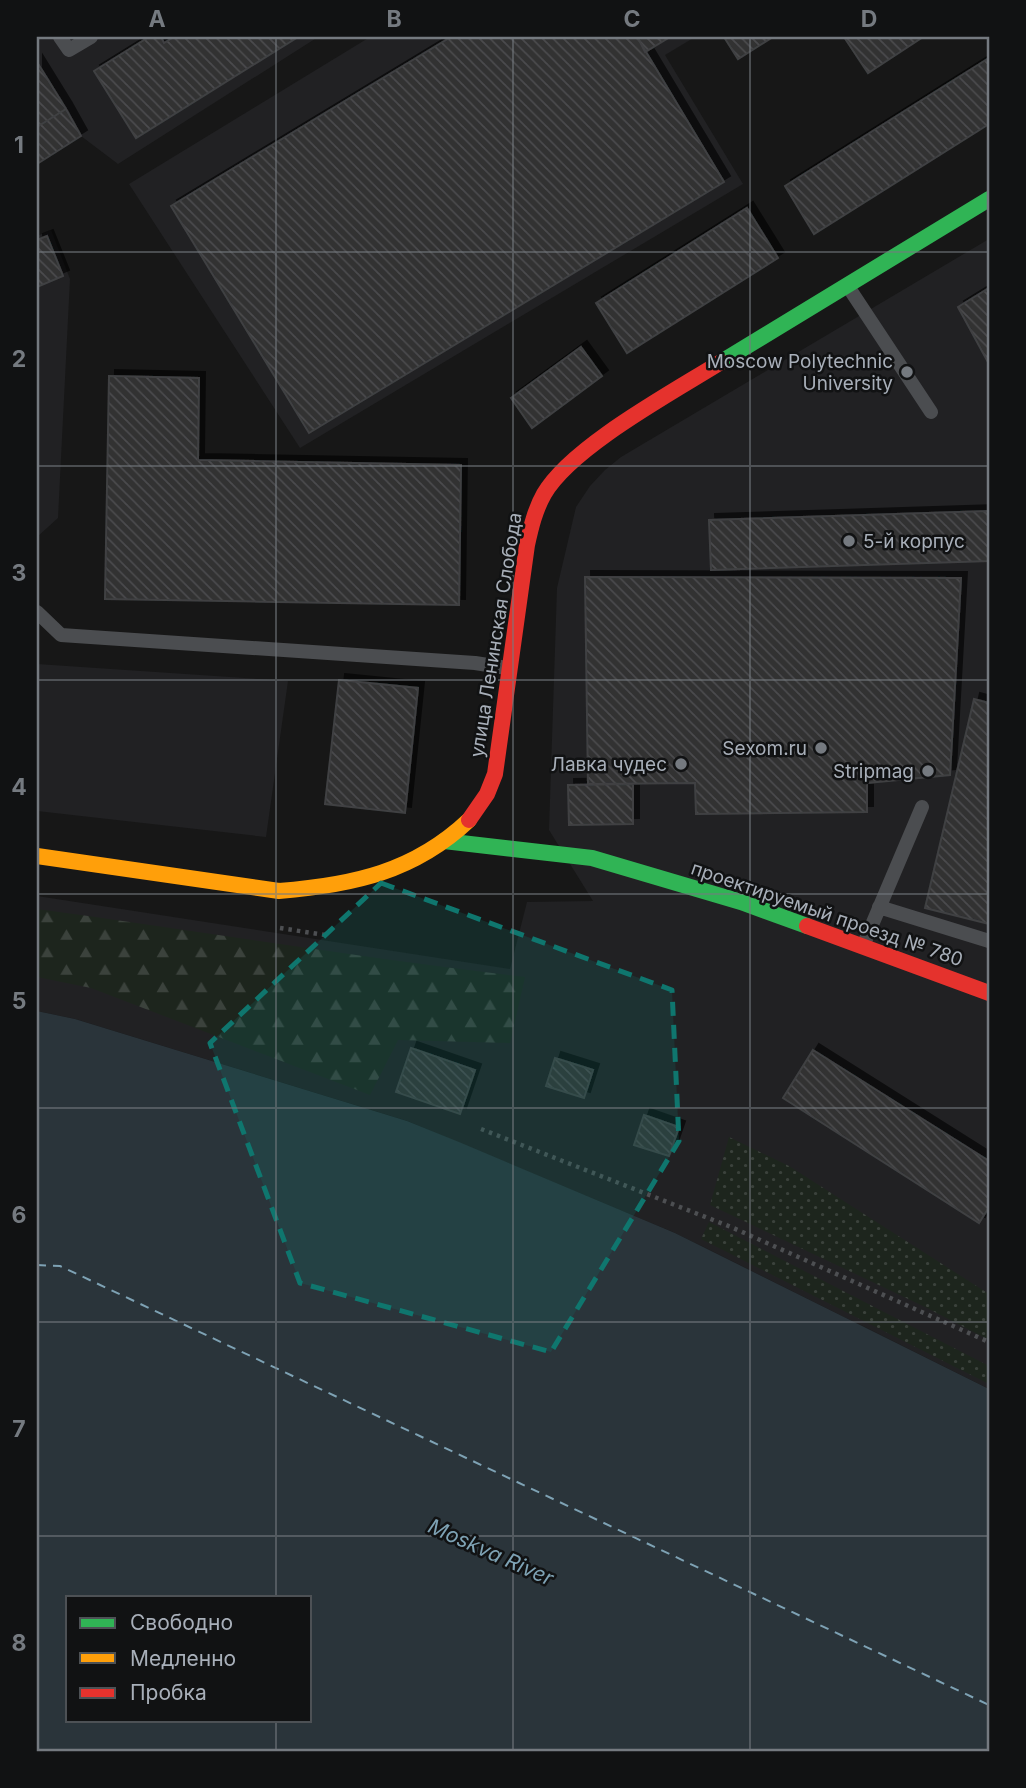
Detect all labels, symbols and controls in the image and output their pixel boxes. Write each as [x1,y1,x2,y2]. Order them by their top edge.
text: A [148,5,166,33]
text: B [386,5,402,33]
text: C [623,5,641,33]
text: D [861,5,877,33]
text: 1 [14,131,24,159]
text: 2 [12,345,26,373]
place label: Moscow Polytechnic University [707,350,893,395]
marker: Moscow Polytechnic University [899,364,915,380]
street label: улица Ленинская Слобода [465,511,527,759]
place label: 5-й корпус [863,530,965,553]
marker: 5-й корпус [841,533,857,549]
text: 3 [12,559,26,587]
place label: Sexom.ru [722,737,807,760]
marker: Sexom.ru [813,740,829,756]
place label: Лавка чудес [551,753,667,776]
marker: Лавка чудес [673,756,689,772]
place label: Stripmag [833,760,914,783]
marker: Stripmag [920,763,936,779]
text: 4 [11,773,27,801]
street label: проектируемый проезд № 780 [688,857,966,971]
text: 5 [12,987,26,1015]
text: 6 [12,1201,26,1229]
text: 7 [12,1415,26,1443]
water label: Moskva River [425,1513,558,1591]
legend [66,1596,312,1722]
text: Свободно [130,1610,233,1635]
text: 8 [12,1629,26,1657]
text: Медленно [130,1646,236,1671]
text: Пробка [130,1680,207,1705]

